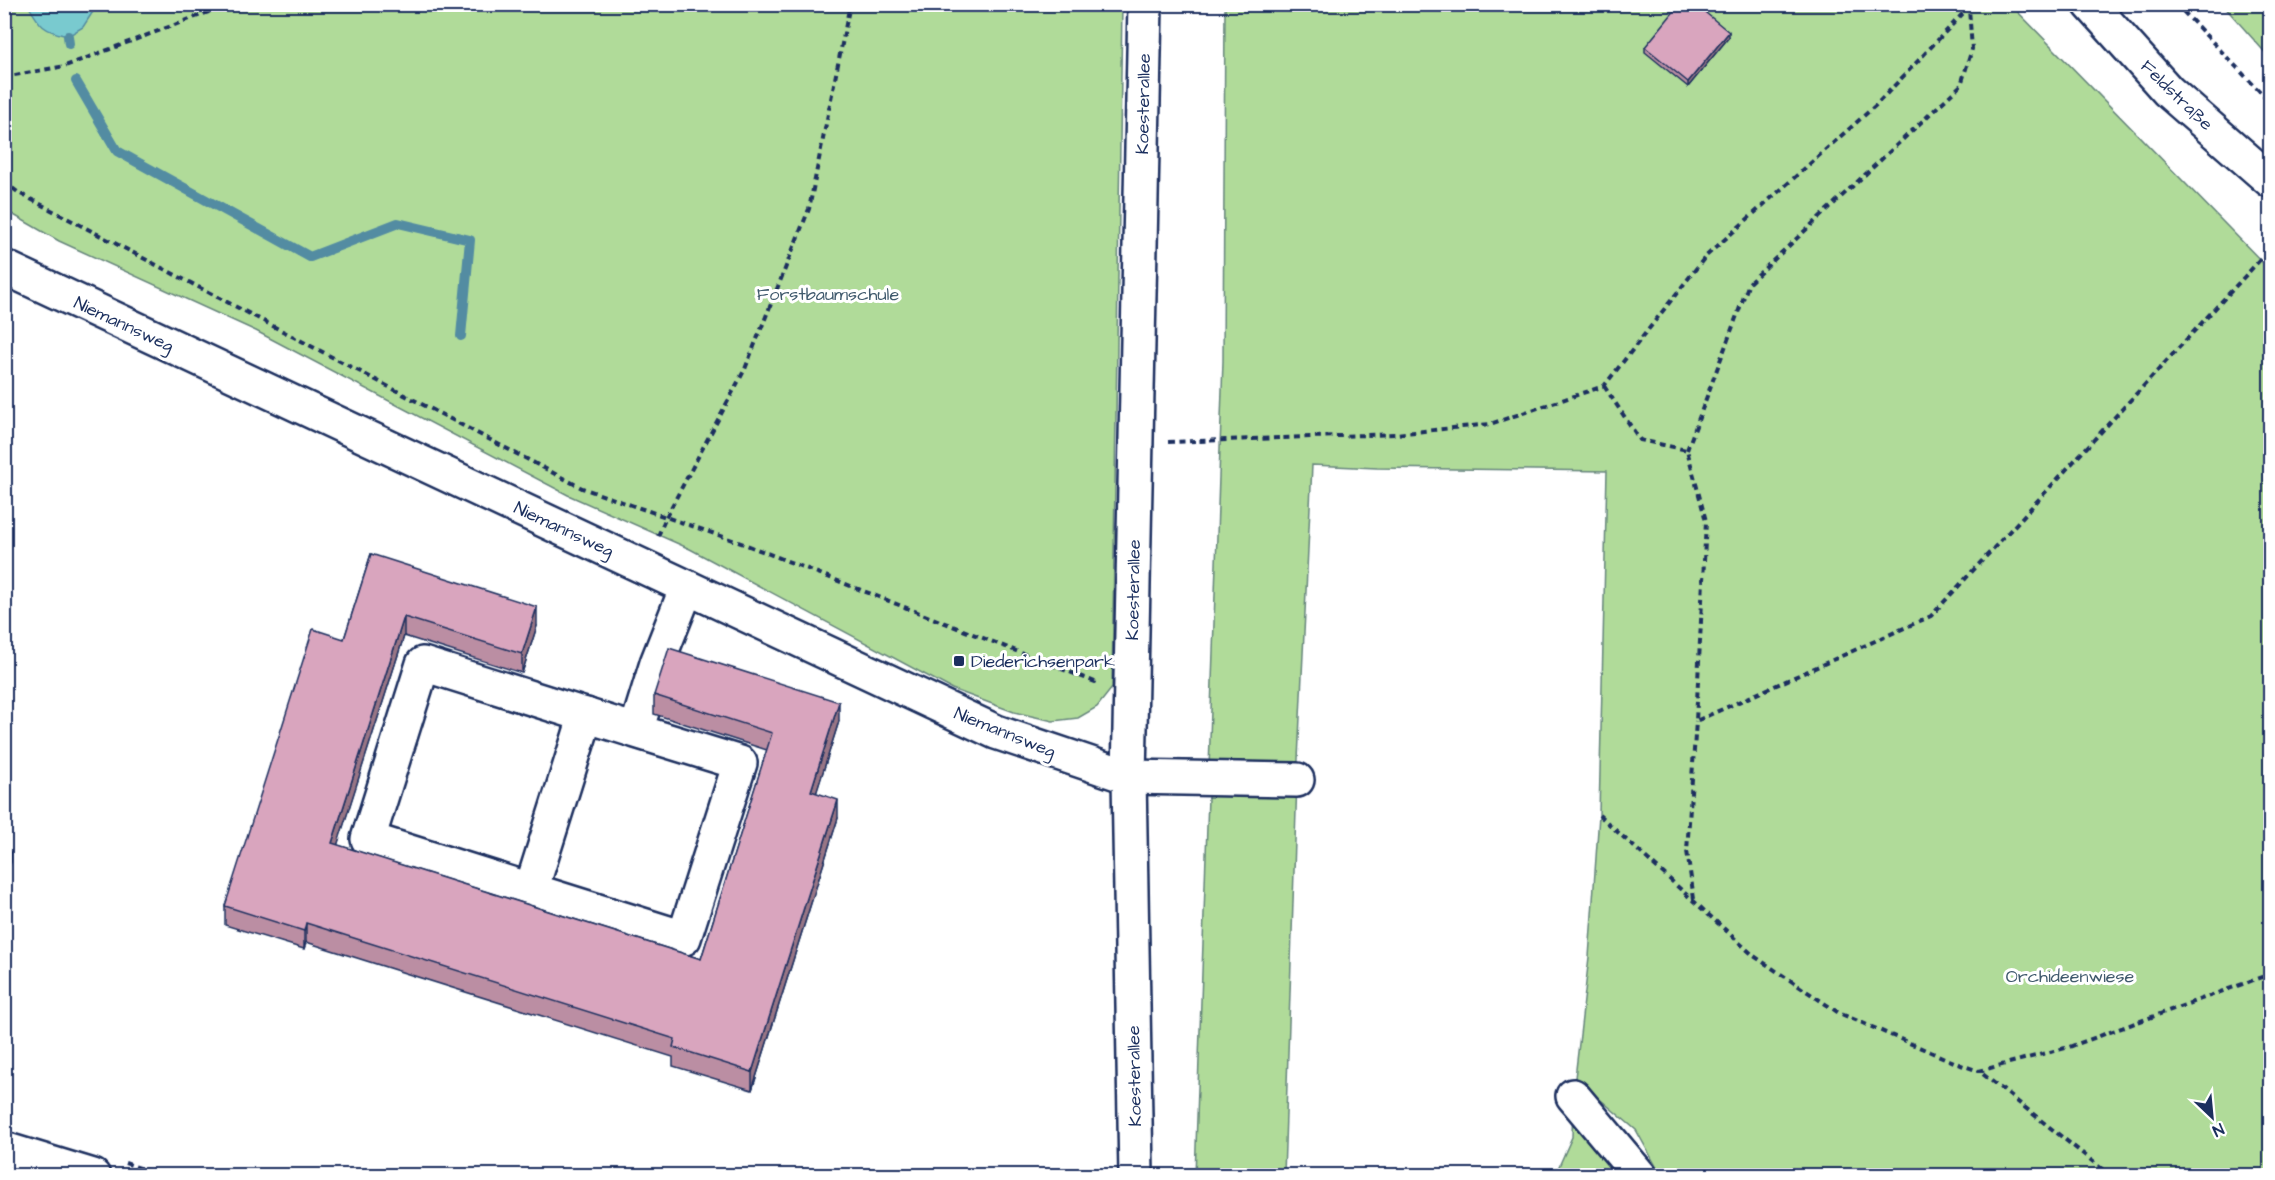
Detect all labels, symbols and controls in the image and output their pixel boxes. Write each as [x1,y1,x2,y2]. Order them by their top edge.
street label: Koesterallee [1130,53,1157,155]
street label: Feldstraße [2135,54,2219,137]
park label: Forstbaumschule [757,282,899,307]
street label: Niemannsweg [69,290,178,359]
street label: Niemannsweg [509,495,618,564]
street label: Koesterallee [1120,539,1147,641]
place label: Diederichsenpark [971,649,1115,674]
marker: Diederichsenpark [952,654,966,668]
street label: Niemannsweg [950,701,1059,765]
park label: Orchideenwiese [2006,964,2135,989]
street label: Koesterallee [1121,1025,1148,1127]
north arrow [2182,1087,2242,1147]
text: N [2209,1117,2227,1142]

